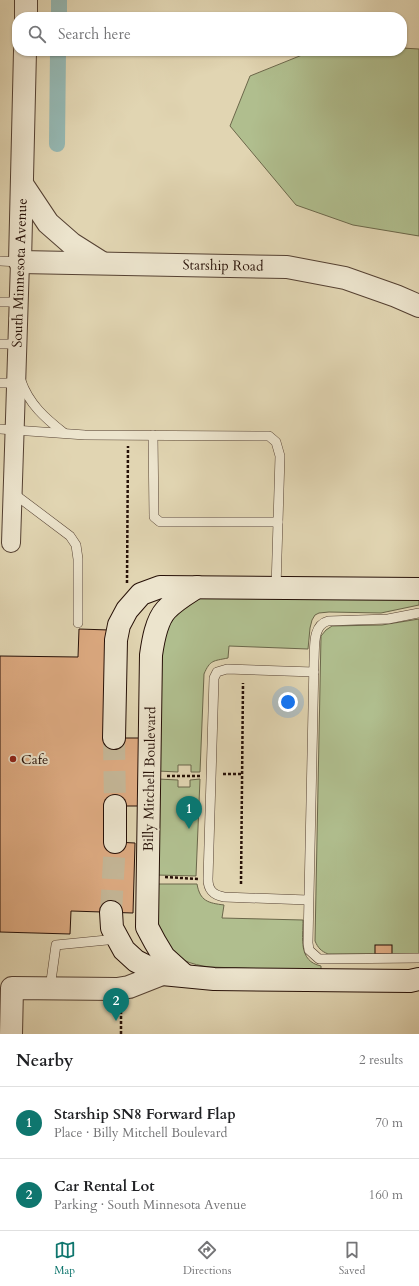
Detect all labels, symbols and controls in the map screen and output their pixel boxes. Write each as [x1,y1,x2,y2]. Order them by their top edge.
search box [12,12,407,56]
icon: search [26,23,48,45]
text: Search here [58,24,131,44]
street label: South Minnesota Avenue [7,198,32,348]
street label: Starship Road [182,255,264,276]
your location [278,692,298,712]
street label: Billy Mitchell Boulevard [139,706,160,852]
place label: Cafe [21,750,48,769]
marker: Cafe [8,754,18,764]
pin: 1 [176,796,202,829]
pin: 2 [103,988,129,1021]
text: Nearby [16,1049,73,1072]
text: 2 results [359,1051,403,1069]
text: Starship SN8 Forward Flap [54,1104,236,1124]
text: 1 [26,1114,32,1132]
text: 70 m [375,1114,403,1132]
text: Place · Billy Mitchell Boulevard [54,1124,227,1142]
text: Car Rental Lot [54,1176,155,1196]
text: 2 [26,1186,32,1204]
text: 160 m [369,1186,403,1204]
text: Parking · South Minnesota Avenue [54,1196,246,1214]
tab: Map [54,1239,76,1278]
tab: Directions [183,1239,231,1278]
tab: Saved [339,1239,365,1278]

